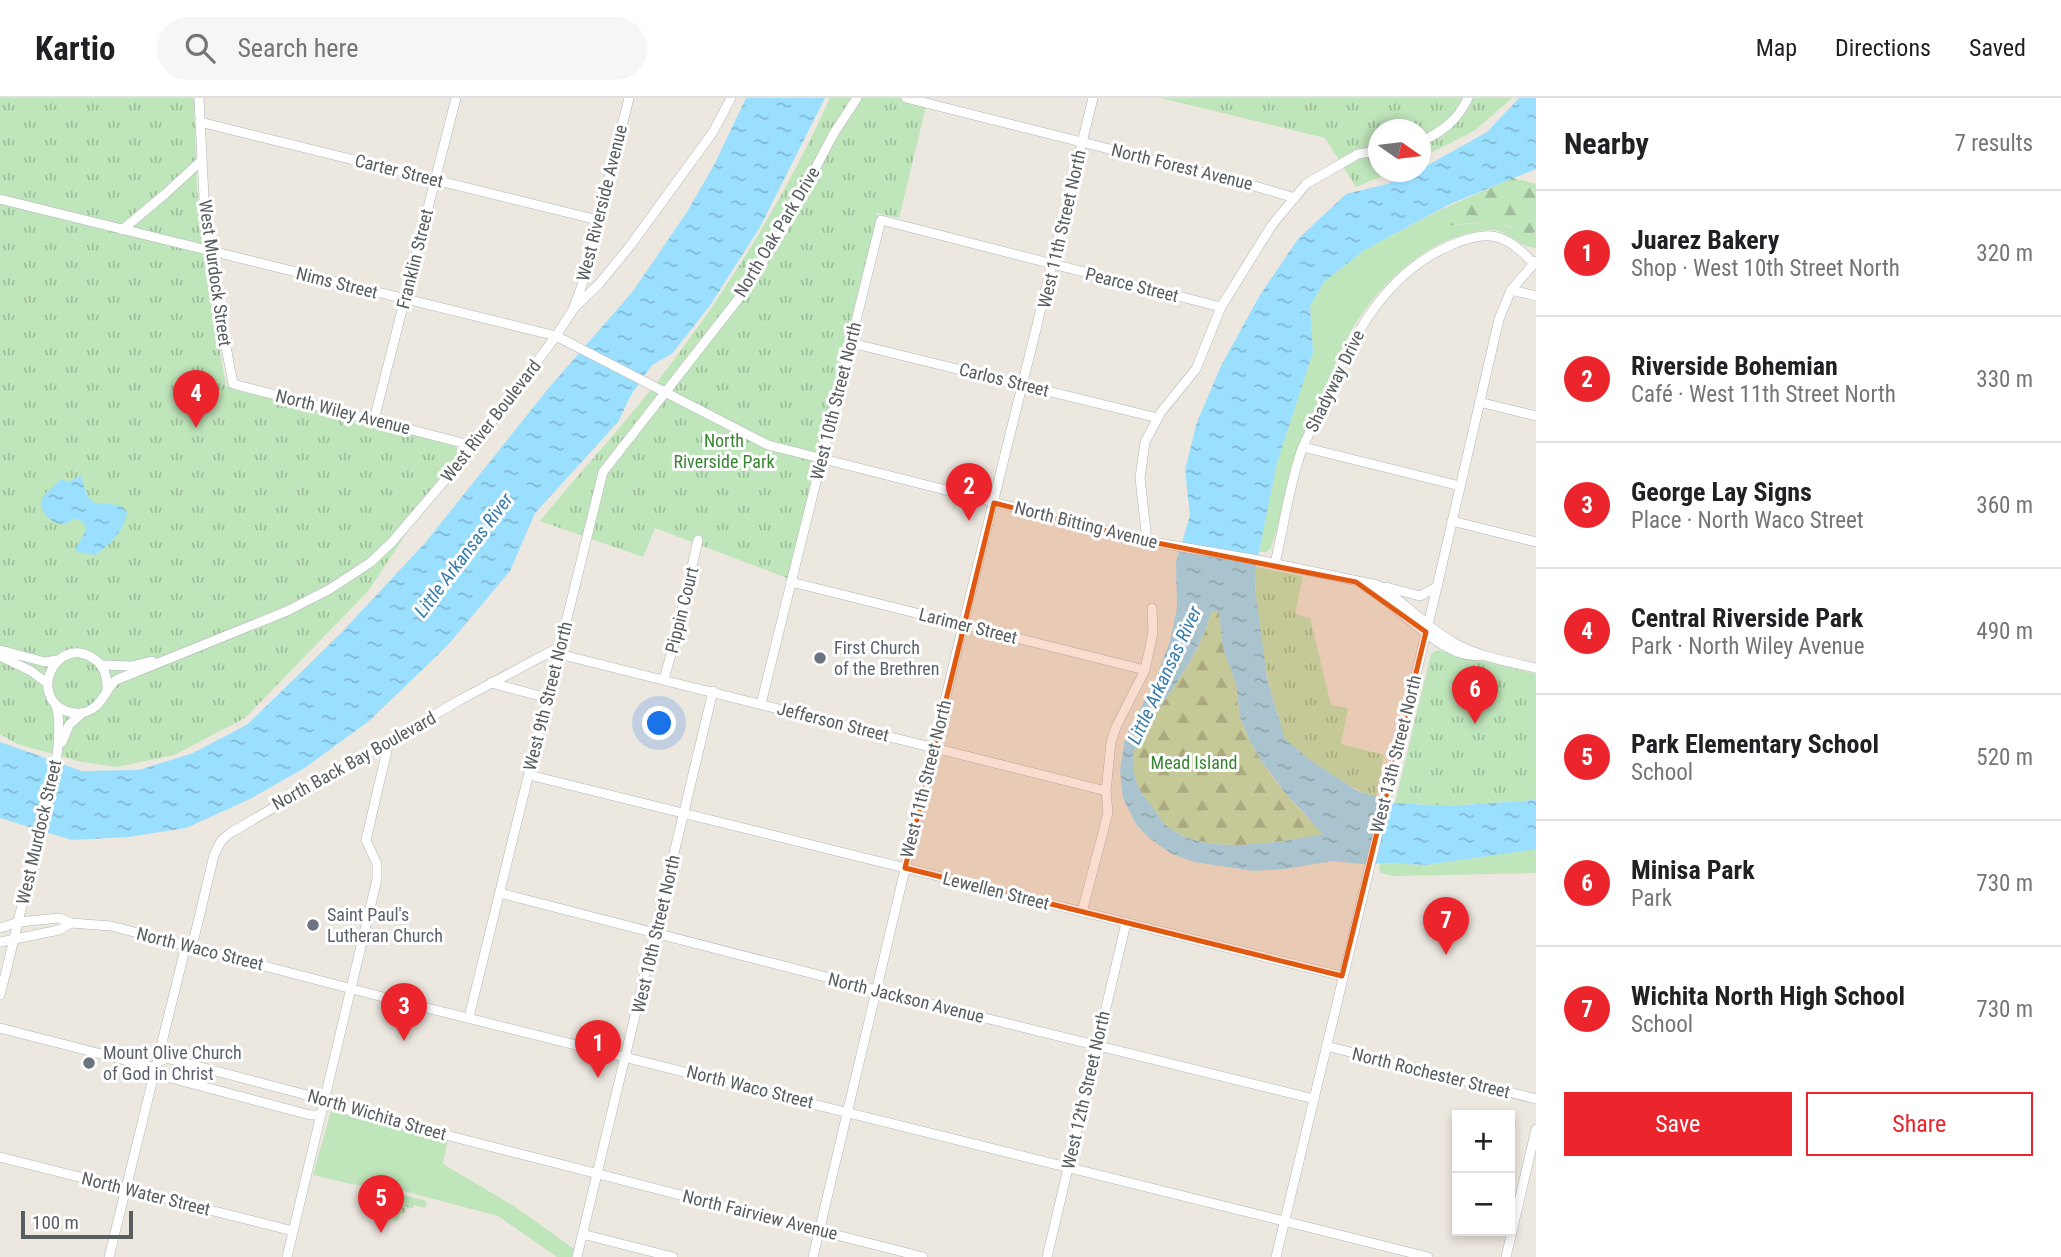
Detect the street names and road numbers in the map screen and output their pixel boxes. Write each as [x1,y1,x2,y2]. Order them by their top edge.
street label: West Riverside Avenue [572,123,631,283]
street label: North Forest Avenue [1109,139,1255,194]
street label: West 11th Street North [1033,148,1090,310]
street label: Carter Street [353,149,445,192]
street label: North Oak Park Drive [729,163,824,301]
street label: West Murdock Street [195,198,236,348]
street label: Franklin Street [392,207,437,311]
street label: Nims Street [294,262,380,303]
street label: Pearce Street [1083,263,1181,306]
street label: West 10th Street North [806,320,865,482]
street label: Shadyway Drive [1301,326,1368,435]
street label: West River Boulevard [436,355,545,486]
street label: Carlos Street [957,358,1051,401]
street label: North Wiley Avenue [274,385,413,438]
street label: North Bitting Avenue [1012,497,1160,552]
street label: Pippin Court [661,565,702,655]
street label: Larimer Street [917,603,1019,648]
street label: West 9th Street North [519,619,576,773]
street label: West 13th Street North [1366,673,1425,835]
street label: Jefferson Street [775,697,891,746]
street label: West 11th Street North [896,698,955,860]
street label: North Back Bay Boulevard [268,707,439,814]
street label: West Murdock Street [12,757,65,906]
street label: West 10th Street North [627,853,684,1015]
street label: Lewellen Street [941,867,1051,914]
street label: North Waco Street [135,923,266,974]
street label: North Jackson Avenue [826,968,986,1027]
street label: West 12th Street North [1057,1009,1114,1171]
street label: North Rochester Street [1350,1043,1512,1102]
street label: North Waco Street [685,1061,816,1112]
street label: North Wichita Street [305,1085,449,1144]
street label: North Water Street [80,1167,213,1220]
street label: North Fairview Avenue [680,1185,840,1244]

